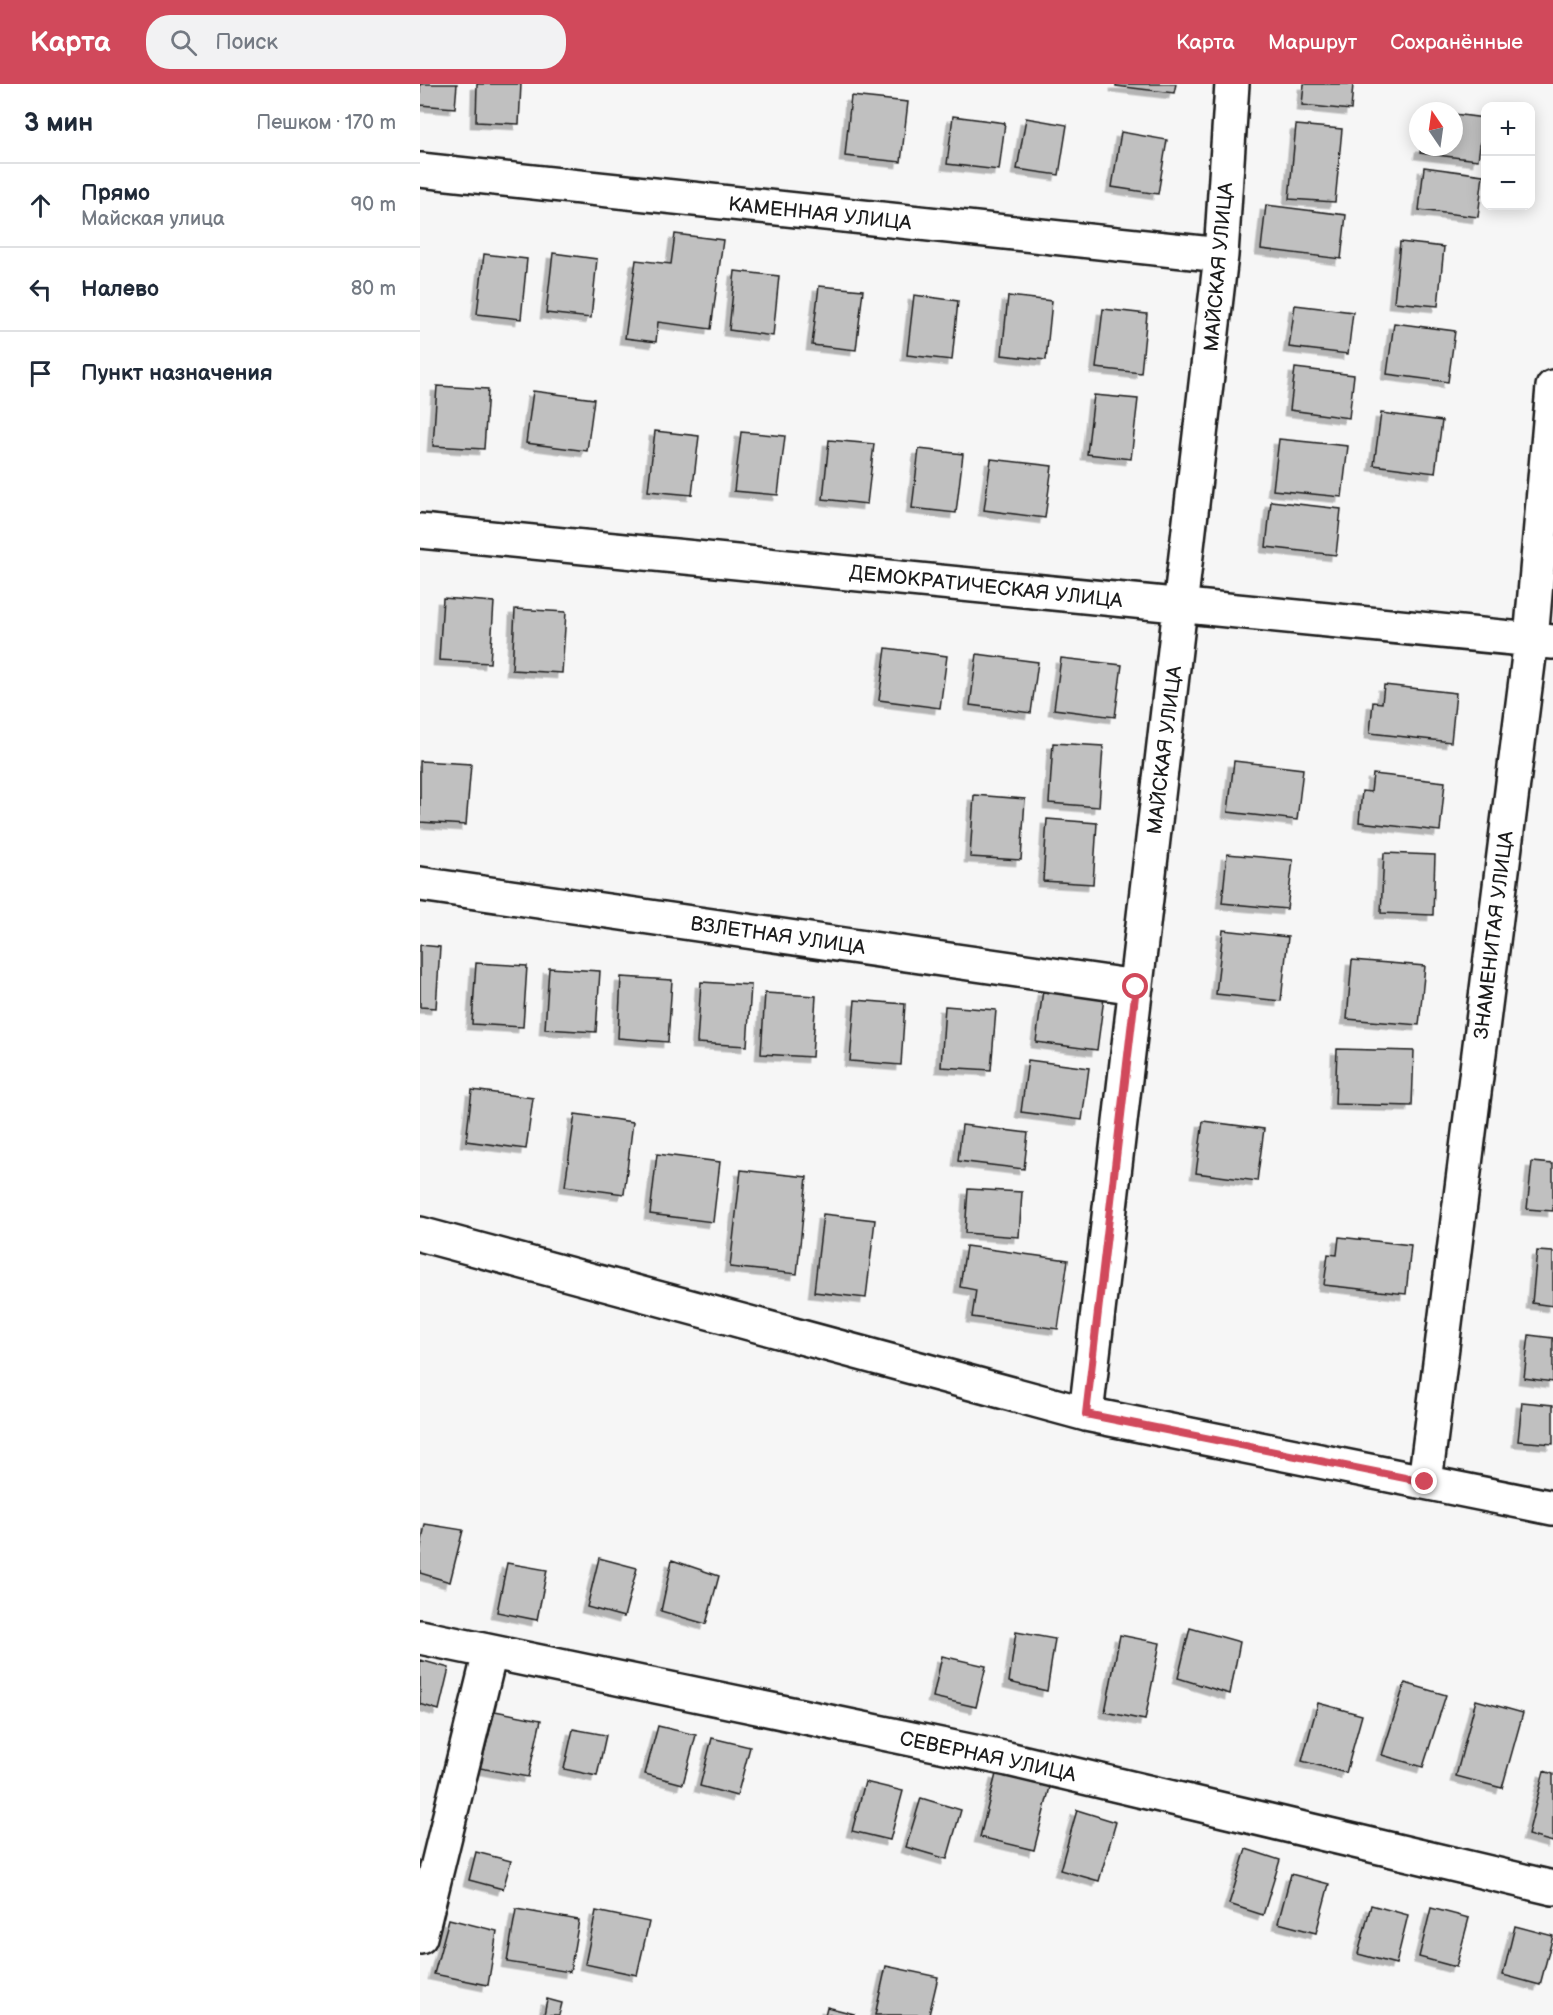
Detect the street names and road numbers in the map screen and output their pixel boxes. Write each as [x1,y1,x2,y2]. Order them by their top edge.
street label: МАЙСКАЯ УЛИЦА [1200,181,1238,353]
street label: КАМЕННАЯ УЛИЦА [727,192,914,236]
street label: ДЕМОКРАТИЧЕСКАЯ УЛИЦА [848,561,1125,613]
street label: МАЙСКАЯ УЛИЦА [1143,664,1187,836]
street label: ЗНАМЕНИТАЯ УЛИЦА [1469,829,1519,1040]
street label: ВЗЛЕТНАЯ УЛИЦА [689,912,868,960]
street label: СЕВЕРНАЯ УЛИЦА [898,1727,1079,1788]

